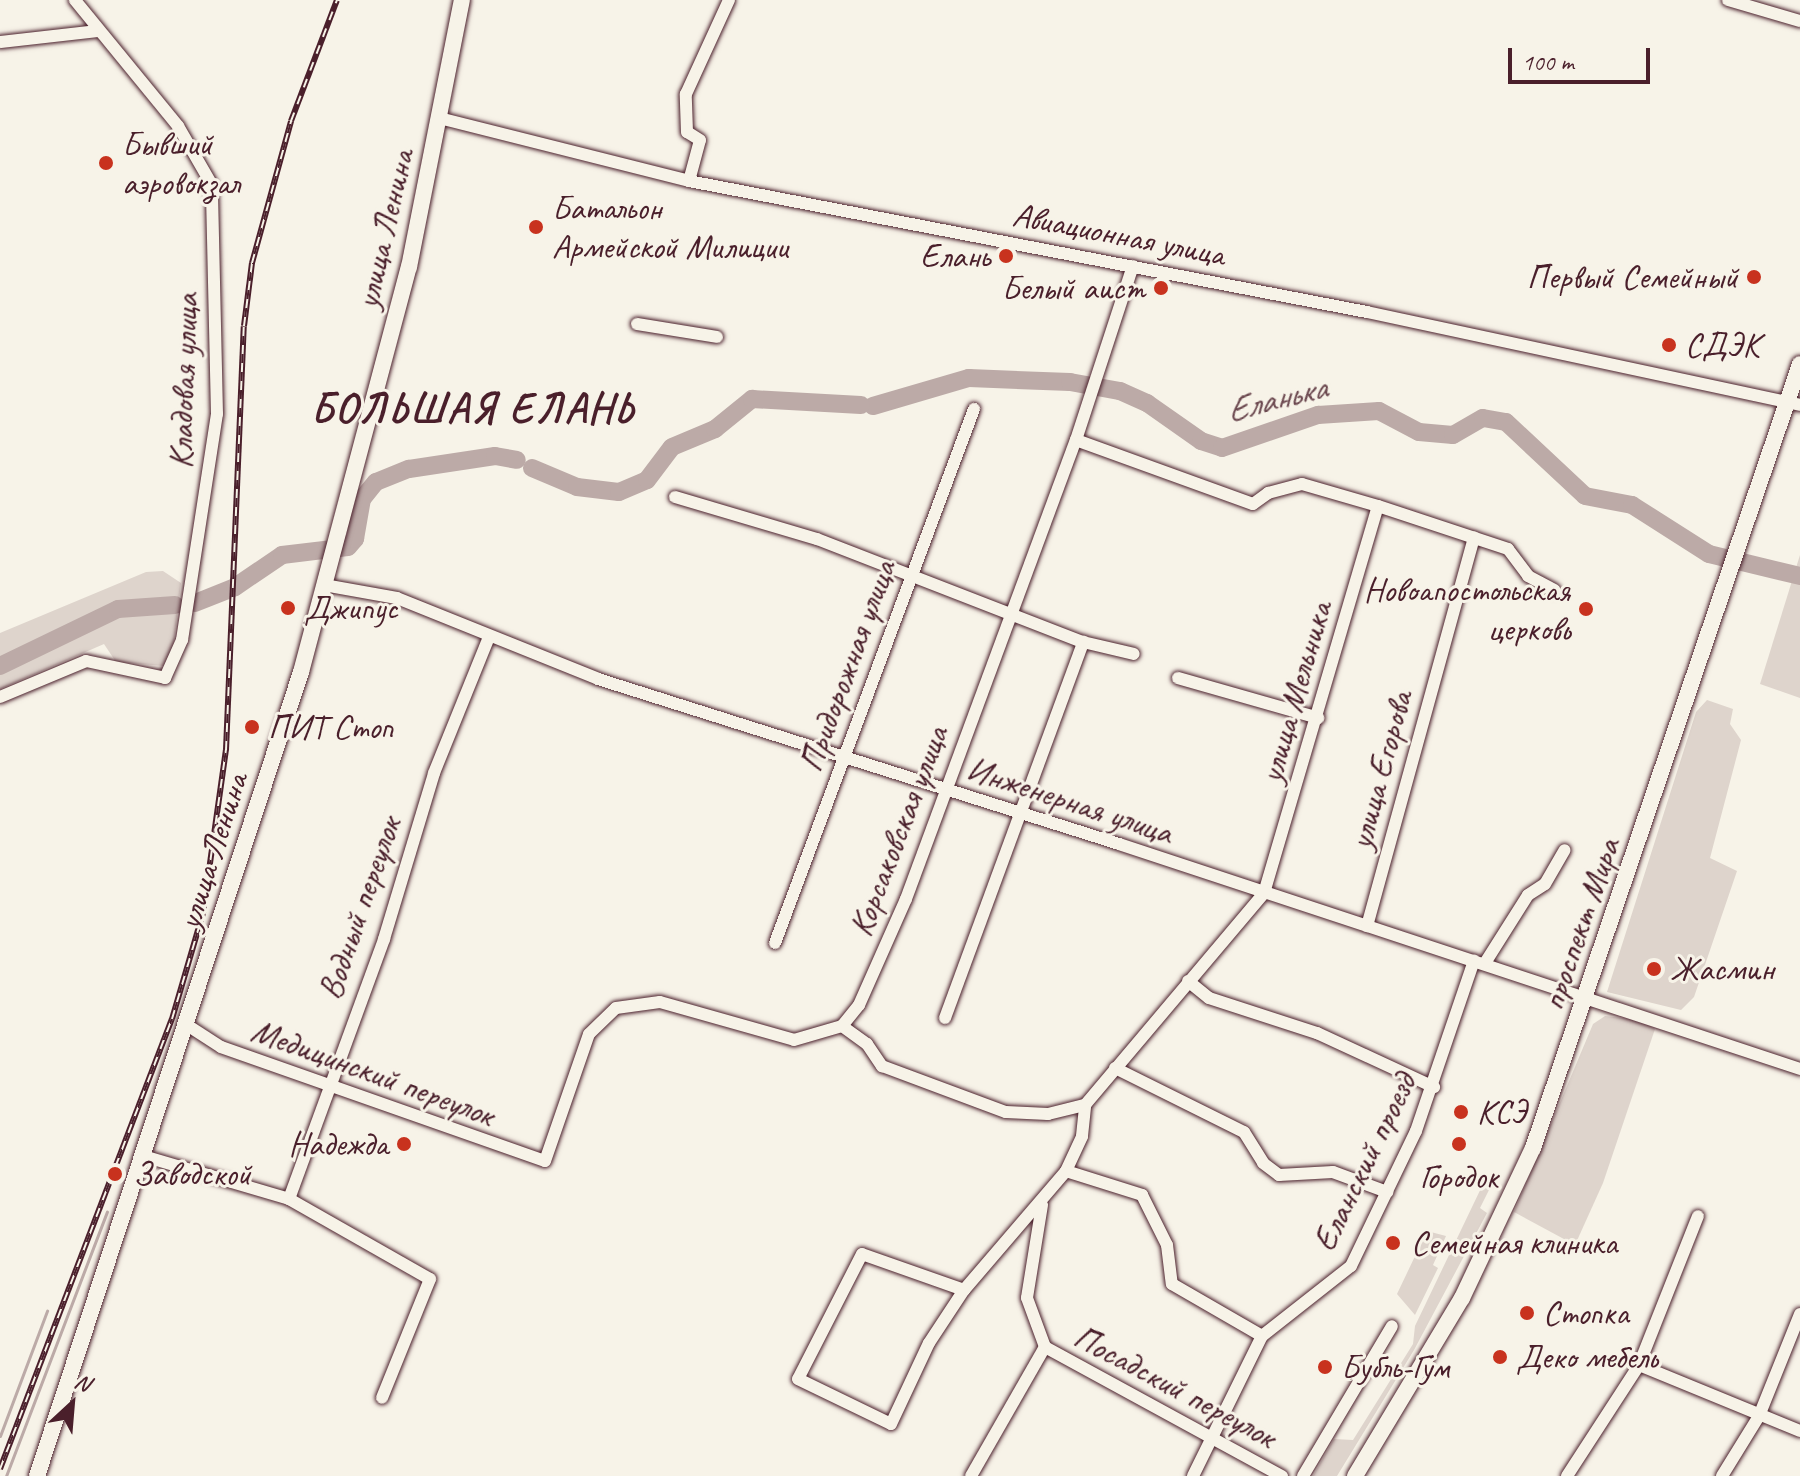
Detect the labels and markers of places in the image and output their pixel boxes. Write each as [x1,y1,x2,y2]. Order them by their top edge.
place label: Бывший аэровокзал [122,123,240,202]
marker: Бывший аэровокзал [97,154,115,172]
place label: Батальон Армейской Милиции [552,187,788,266]
marker: Батальон Армейской Милиции [527,218,545,236]
place label: Елань [920,236,990,276]
marker: Елань [997,247,1015,265]
place label: Первый Семейный [1527,257,1738,297]
place label: Белый аист [1002,268,1145,308]
marker: Первый Семейный [1745,268,1763,286]
marker: Белый аист [1152,279,1170,297]
place label: СДЭК [1685,325,1759,365]
marker: СДЭК [1660,336,1678,354]
place label: Новоапостольская церковь [1364,569,1570,648]
place label: Джипус [304,588,398,628]
marker: Джипус [279,599,297,617]
marker: Новоапостольская церковь [1577,600,1595,618]
place label: ПИТ Стоп [268,707,393,747]
marker: ПИТ Стоп [243,718,261,736]
place label: Жасмин [1670,949,1774,989]
marker: Жасмин [1645,960,1663,978]
place label: КСЭ [1477,1092,1526,1132]
marker: КСЭ [1452,1103,1470,1121]
place label: Надежда [288,1124,388,1164]
marker: Надежда [395,1135,413,1153]
marker: Городок [1450,1135,1468,1153]
place label: Заводской [133,1154,251,1194]
place label: Городок [1420,1157,1498,1197]
marker: Заводской [104,1163,126,1185]
place label: Семейная клиника [1411,1223,1620,1263]
marker: Семейная клиника [1382,1232,1404,1254]
place label: Стопка [1543,1293,1629,1333]
marker: Стопка [1518,1304,1536,1322]
place label: Деко мебель [1516,1337,1655,1377]
place label: Бубль-Гум [1341,1347,1449,1387]
marker: Деко мебель [1491,1348,1509,1366]
marker: Бубль-Гум [1316,1358,1334,1376]

